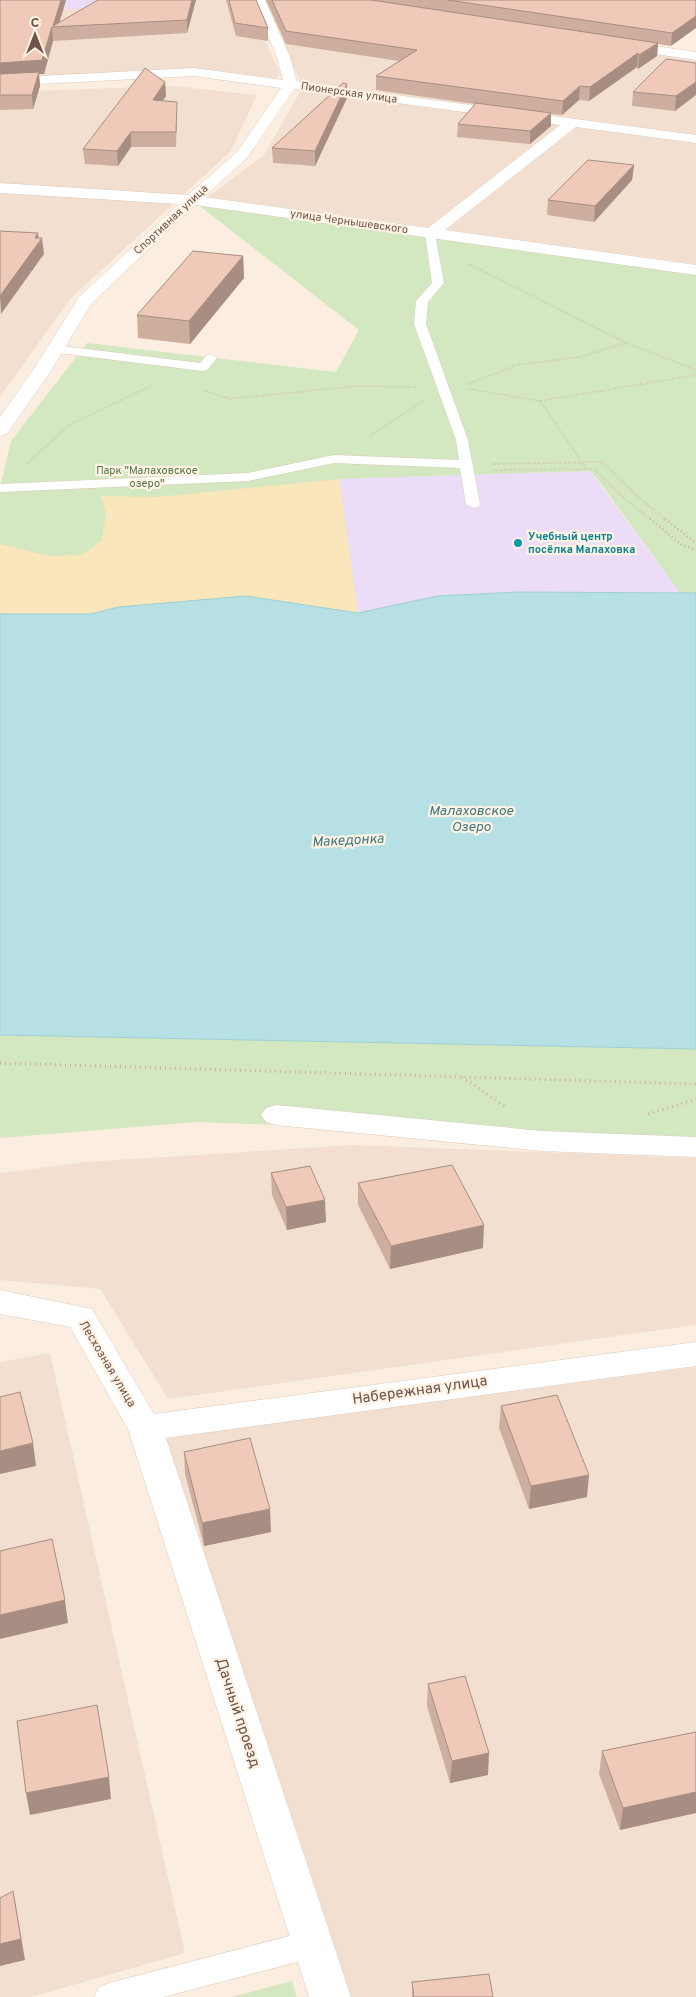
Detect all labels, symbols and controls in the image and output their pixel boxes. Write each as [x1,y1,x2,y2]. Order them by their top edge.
north arrow [10,10,60,60]
text: С [31,15,40,32]
street label: Пионерская улица [300,79,398,107]
street label: Спортивная улица [131,182,211,258]
street label: улица Чернышевского [289,207,409,237]
park label: Парк "Малаховское озеро" [96,464,198,491]
place label: Учебный центр посёлка Малаховка [528,530,635,557]
marker: Учебный центр посёлка Малаховка [512,537,524,549]
water label: Малаховское Озеро [429,803,514,836]
water label: Македонка [312,831,385,851]
street label: Лесхозная улица [75,1318,139,1410]
street label: Набережная улица [351,1372,489,1410]
street label: Дачный проезд [210,1656,264,1771]

